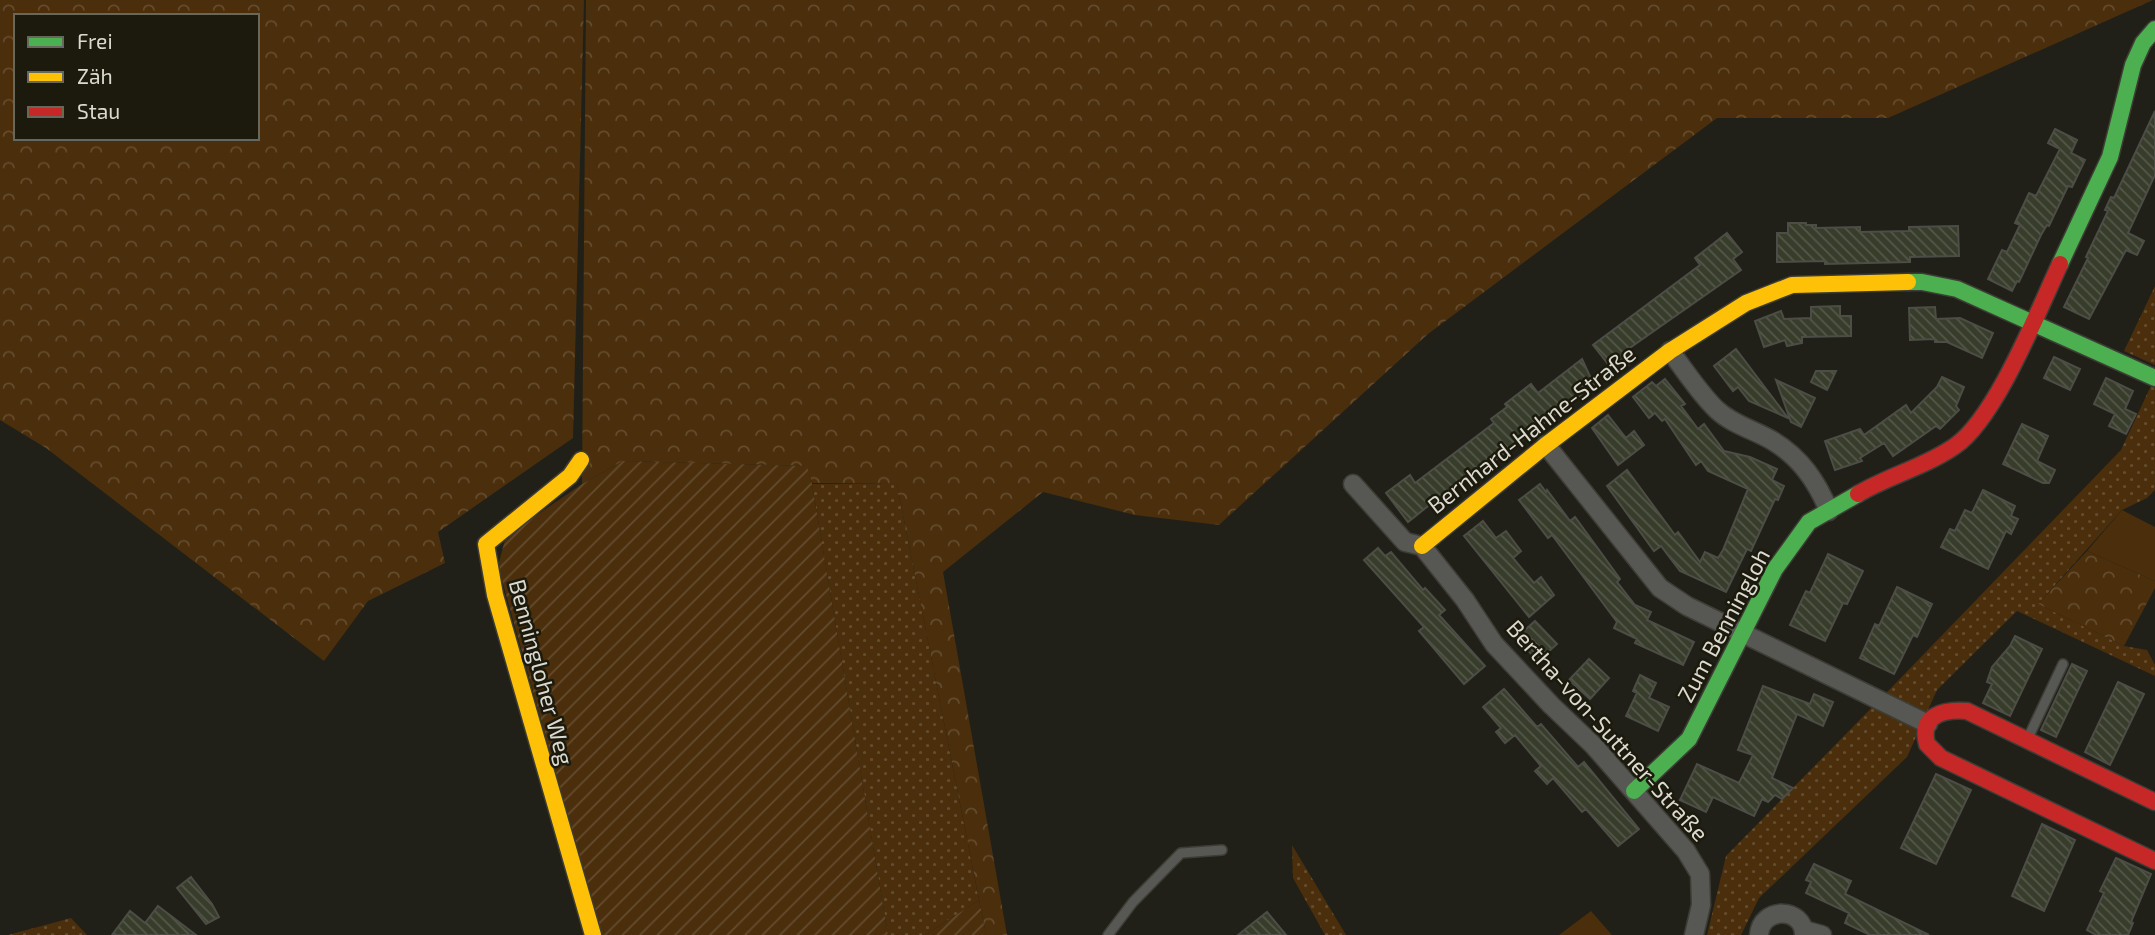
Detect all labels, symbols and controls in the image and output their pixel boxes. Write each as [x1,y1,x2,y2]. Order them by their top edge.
legend [14,14,259,140]
text: Frei [77,28,113,53]
text: Zäh [77,63,113,88]
text: Stau [77,98,120,123]
street label: Bernhard-Hahne-Straße [1421,339,1641,519]
street label: Zum Benningloh [1671,543,1775,707]
street label: Benningloher Weg [504,576,580,768]
street label: Bertha-von-Suttner-Straße [1501,614,1715,846]

